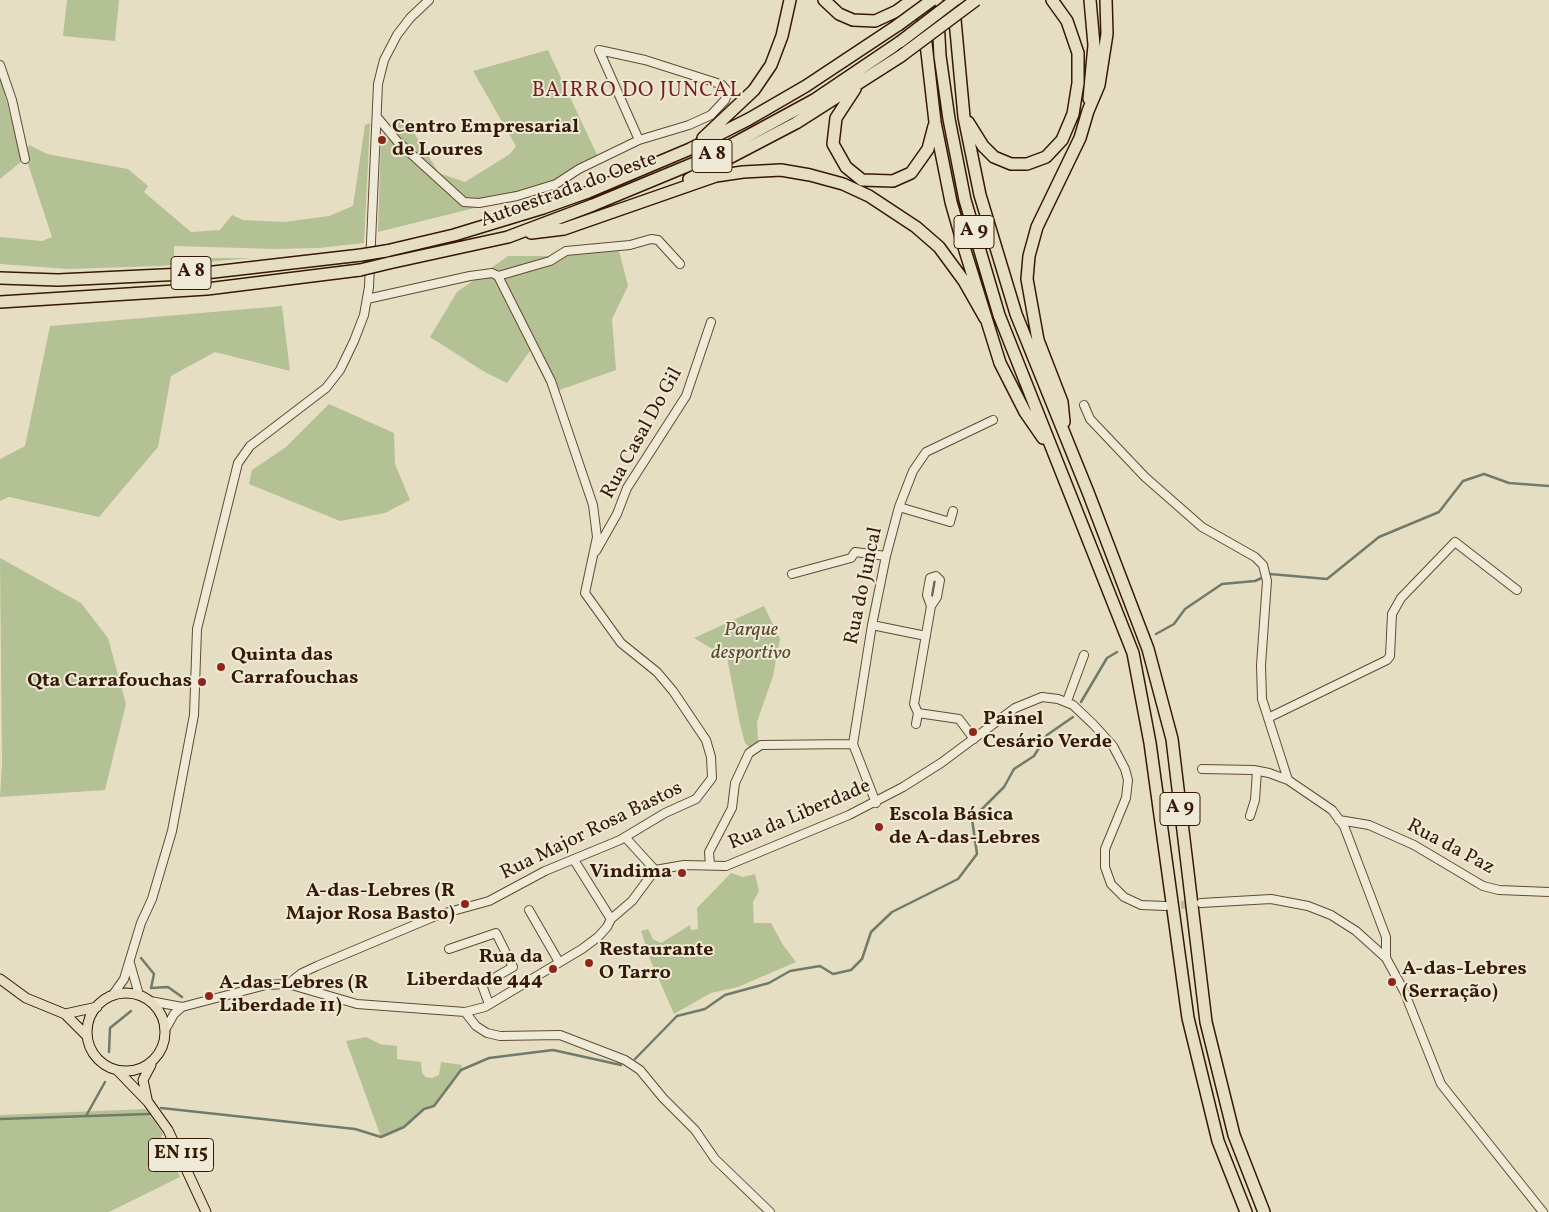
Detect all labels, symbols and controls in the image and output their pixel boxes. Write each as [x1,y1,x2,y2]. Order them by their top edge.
district label: BAIRRO DO JUNCAL [530,79,744,105]
place label: Centro Empresarial de Loures [392,116,579,163]
marker: Centro Empresarial de Loures [376,134,388,146]
road number: A 8 [692,140,732,172]
street label: Autoestrada do Oeste [478,148,660,234]
road number: A 9 [954,216,994,248]
road number: A 8 [171,256,211,290]
street label: Rua Casal Do Gil [597,364,689,504]
street label: Rua do Juncal [841,525,889,647]
park label: Parque desportivo [711,619,791,666]
place label: Quinta das Carrafouchas [231,644,358,691]
marker: Quinta das Carrafouchas [215,661,227,673]
place label: Qta Carrafouchas [27,670,192,694]
marker: Qta Carrafouchas [196,676,208,688]
place label: Painel Cesário Verde [983,708,1112,755]
marker: Painel Cesário Verde [967,726,979,738]
street label: Rua da Liberdade [725,775,875,857]
street label: Rua Major Rosa Bastos [497,777,687,887]
road number: A 9 [1160,792,1200,826]
place label: Escola Básica de A-das-Lebres [889,804,1040,851]
street label: Rua da Paz [1402,815,1498,881]
marker: Escola Básica de A-das-Lebres [873,821,885,833]
place label: Vindima [590,861,672,885]
marker: Vindima [676,867,688,879]
place label: A-das-Lebres (R Major Rosa Basto) [286,880,455,927]
marker: A-das-Lebres (R Major Rosa Basto) [459,898,471,910]
place label: Restaurante O Tarro [599,939,714,986]
place label: Rua da Liberdade 444 [406,946,543,993]
marker: Restaurante O Tarro [583,957,595,969]
place label: A-das-Lebres (Serração) [1402,958,1527,1005]
marker: Rua da Liberdade 444 [547,963,559,975]
place label: A-das-Lebres (R Liberdade 11) [219,972,368,1019]
marker: A-das-Lebres (Serração) [1386,976,1398,988]
marker: A-das-Lebres (R Liberdade 11) [203,990,215,1002]
road number: EN 115 [148,1138,214,1172]

